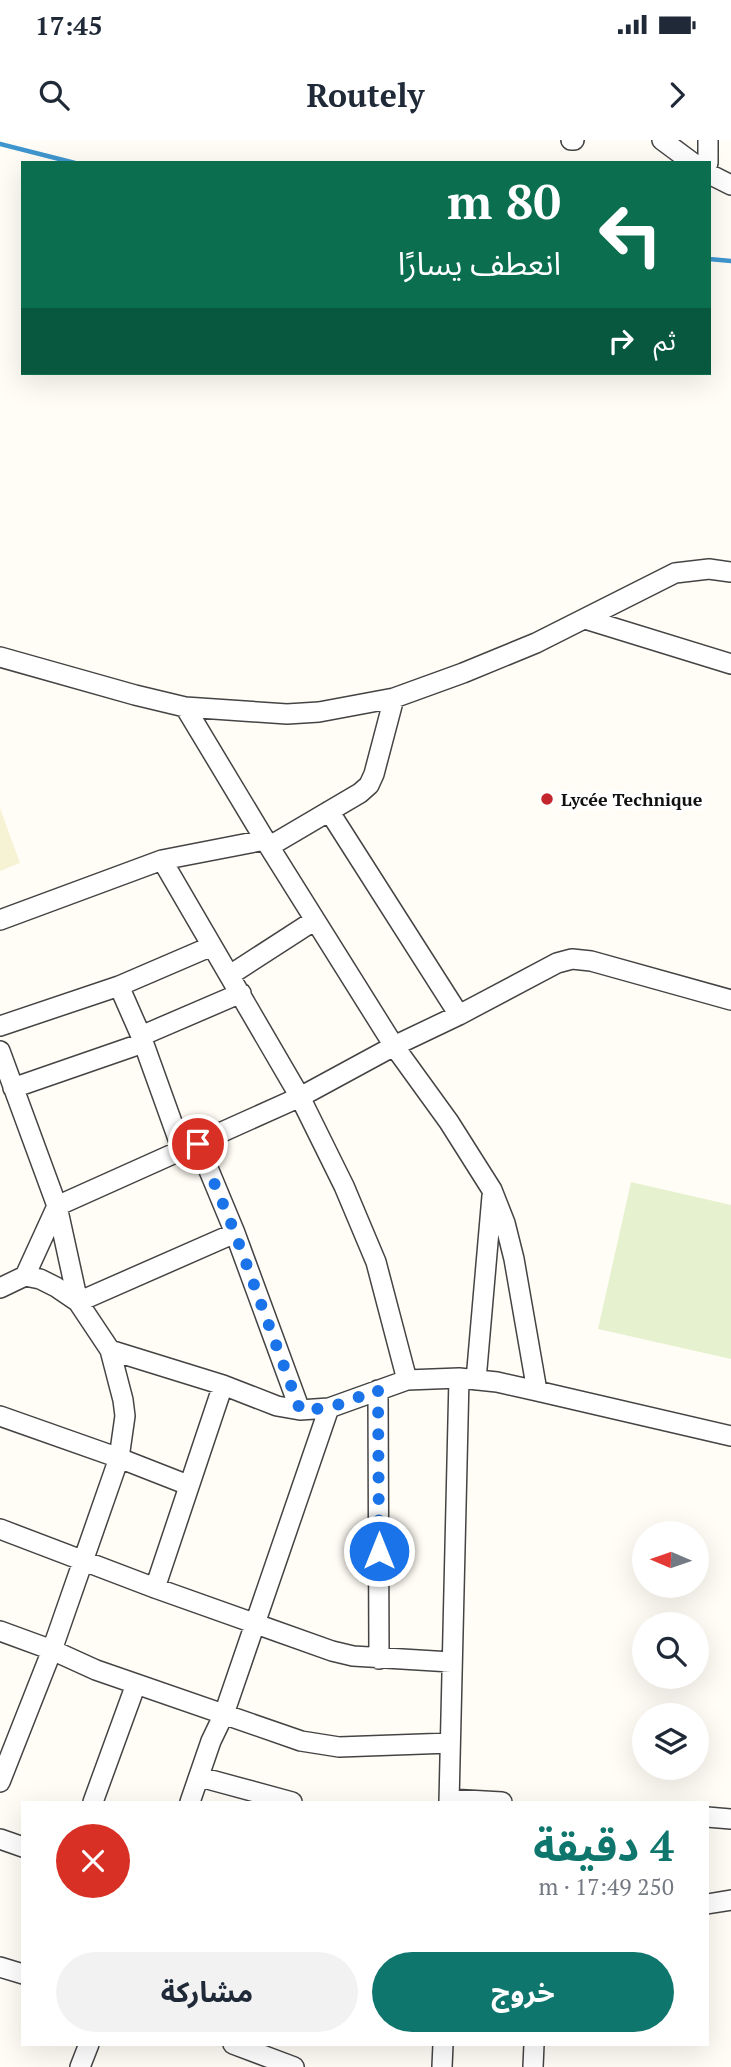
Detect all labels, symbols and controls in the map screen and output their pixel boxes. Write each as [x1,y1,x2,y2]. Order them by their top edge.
text: 17:45 [35,8,103,42]
text: Routely [307,74,424,116]
icon: search [35,76,73,114]
icon: forward [658,76,696,114]
text: 80 m [447,168,561,233]
icon: left [585,189,676,280]
text: انعطف يسارًا [398,242,561,284]
icon: right [602,322,640,360]
text: ثم [654,323,676,357]
place label: Lycée Technique [561,787,703,811]
marker: Lycée Technique [539,791,555,807]
pin [168,1114,228,1174]
icon: arrive [179,1125,217,1163]
position arrow [342,1514,416,1588]
north arrow [632,1521,709,1598]
map controls [632,1521,709,1780]
button: search [632,1612,709,1689]
button: layers [632,1703,709,1780]
text: 4 دقيقة [533,1817,674,1873]
button: close [56,1824,130,1898]
text: 250 m · 17:49 [539,1871,674,1902]
button: مشاركة [56,1952,358,2032]
button: خروج [372,1952,674,2032]

